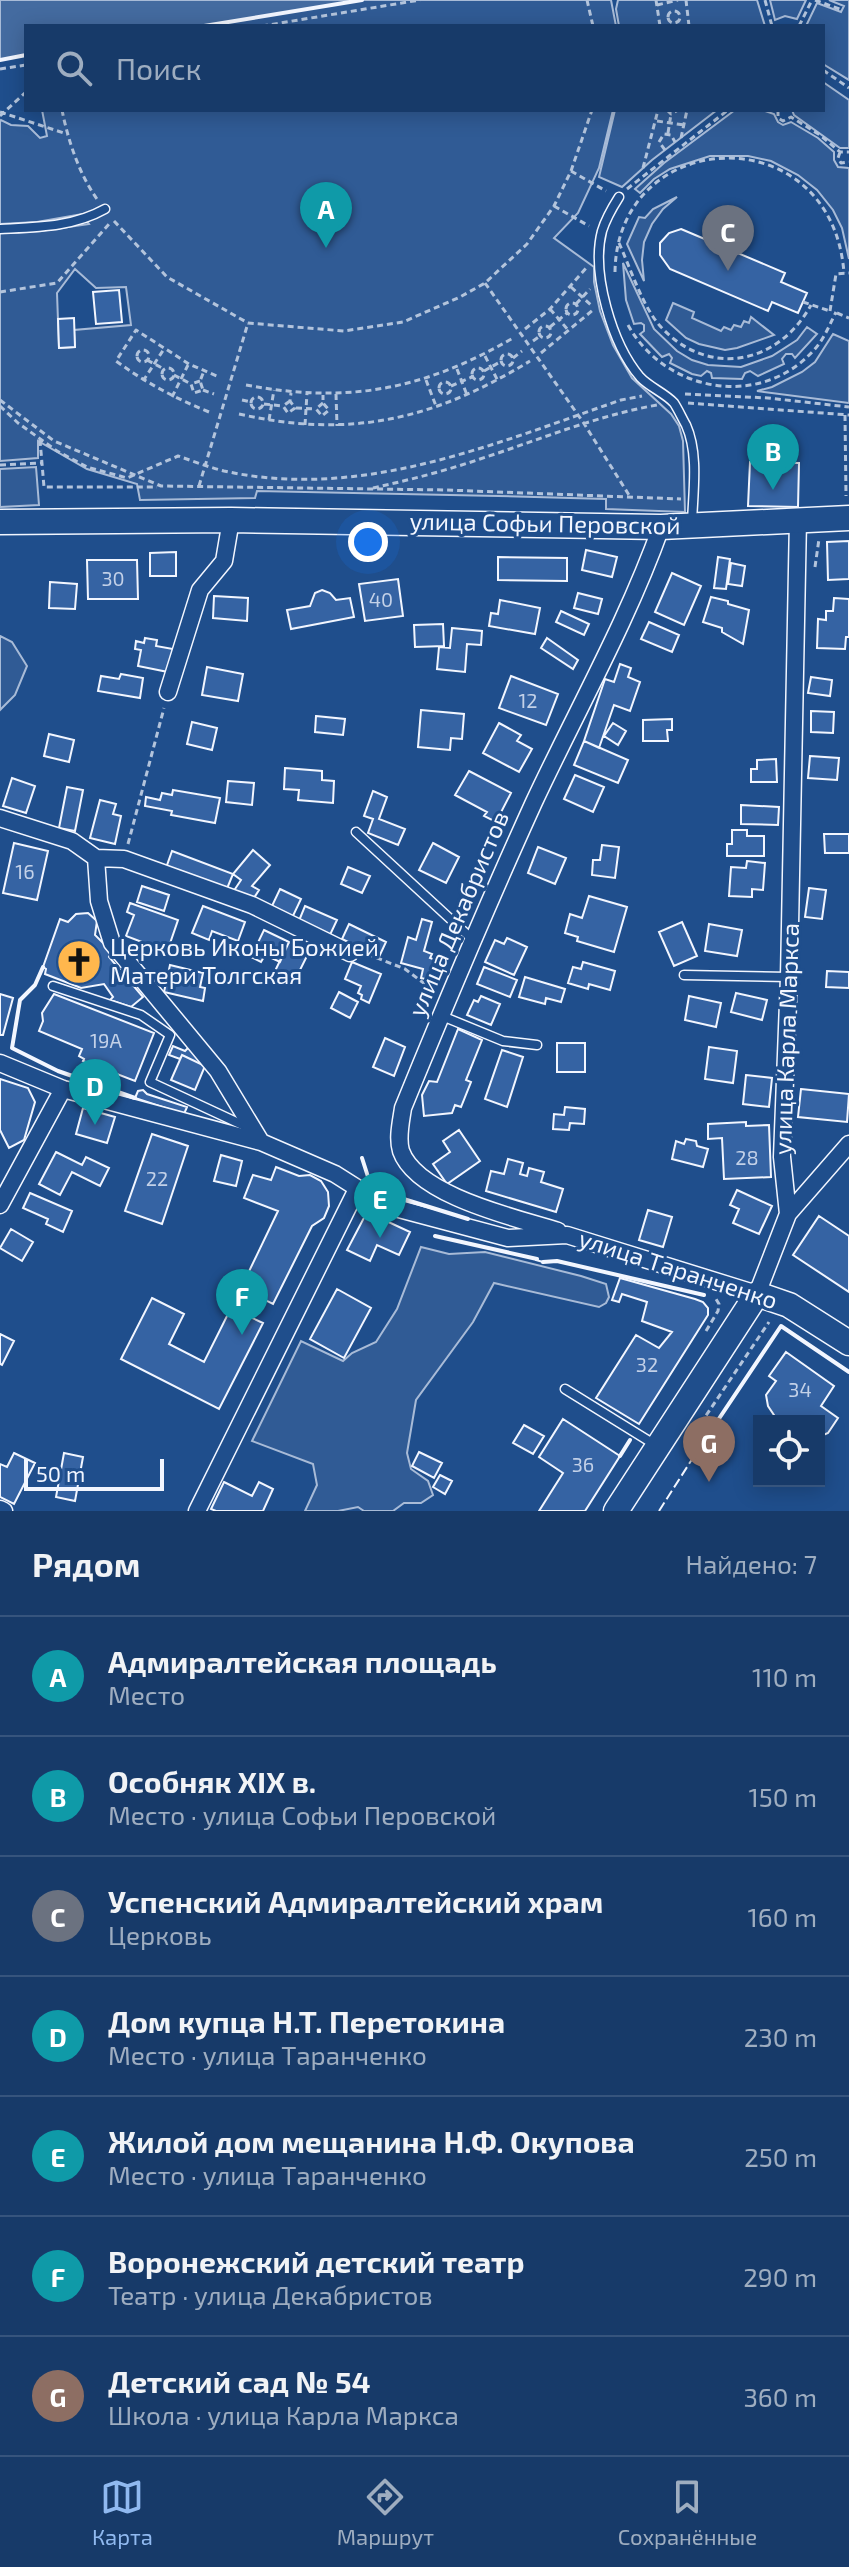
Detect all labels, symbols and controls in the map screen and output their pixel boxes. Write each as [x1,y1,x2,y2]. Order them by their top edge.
search box [24,24,825,112]
icon: search [52,46,96,90]
text: Поиск [116,50,202,86]
pin: A [300,182,352,248]
pin: C [702,205,754,271]
pin: B [747,424,799,490]
street label: улица Софьи Перовской [409,506,681,540]
your location [348,522,388,562]
house number: 30 [101,566,125,590]
house number: 40 [369,587,393,611]
house number: 12 [518,688,538,712]
street label: улица Декабристов [401,806,515,1021]
house number: 16 [15,859,35,883]
street label: улица Карла Маркса [767,922,805,1156]
place label: Церковь Иконы Божией Матери Толгская [110,932,379,989]
church icon: Церковь Иконы Божией Матери Толгская [55,938,103,986]
house number: 19А [90,1028,122,1052]
pin: D [69,1059,121,1125]
house number: 28 [735,1145,759,1169]
house number: 22 [146,1166,168,1190]
pin: E [354,1172,406,1238]
street label: улица Таранченко [575,1223,781,1315]
pin: F [216,1269,268,1335]
house number: 32 [636,1352,658,1376]
house number: 34 [788,1377,812,1401]
map controls [753,1415,825,1487]
button: locate [753,1415,825,1487]
pin: G [683,1416,735,1482]
house number: 36 [572,1452,594,1476]
scale bar [24,1455,164,1491]
text: 50 m [36,1460,85,1486]
text: Рядом [32,1543,140,1584]
text: Найдено: 7 [686,1548,817,1579]
text: Адмиралтейская площадь [108,1643,497,1679]
text: A [50,1661,66,1692]
text: 110 m [752,1661,817,1692]
text: Место [108,1679,185,1710]
text: Особняк XIX в. [108,1763,316,1799]
text: B [50,1781,66,1812]
text: 150 m [748,1781,817,1812]
text: Место · улица Софьи Перовской [108,1799,496,1830]
text: Успенский Адмиралтейский храм [108,1883,603,1919]
text: C [50,1901,66,1932]
text: 160 m [748,1901,817,1932]
text: Церковь [108,1919,212,1950]
text: Дом купца Н.Т. Перетокина [108,2003,505,2039]
text: D [49,2021,67,2052]
text: 230 m [744,2021,817,2052]
text: Место · улица Таранченко [108,2039,427,2070]
text: Жилой дом мещанина Н.Ф. Окупова [108,2123,635,2159]
text: E [50,2141,66,2172]
text: 250 m [744,2141,817,2172]
text: Место · улица Таранченко [108,2159,427,2190]
text: Воронежский детский театр [108,2243,525,2279]
text: F [51,2261,65,2292]
text: 290 m [743,2261,817,2292]
text: Театр · улица Декабристов [108,2279,433,2310]
text: Детский сад № 54 [108,2363,371,2399]
text: G [50,2381,66,2412]
text: 360 m [743,2381,817,2412]
text: Школа · улица Карла Маркса [108,2399,459,2430]
tab: Карта [92,2475,153,2549]
tab: Маршрут [337,2475,434,2549]
tab: Сохранённые [618,2475,757,2549]

